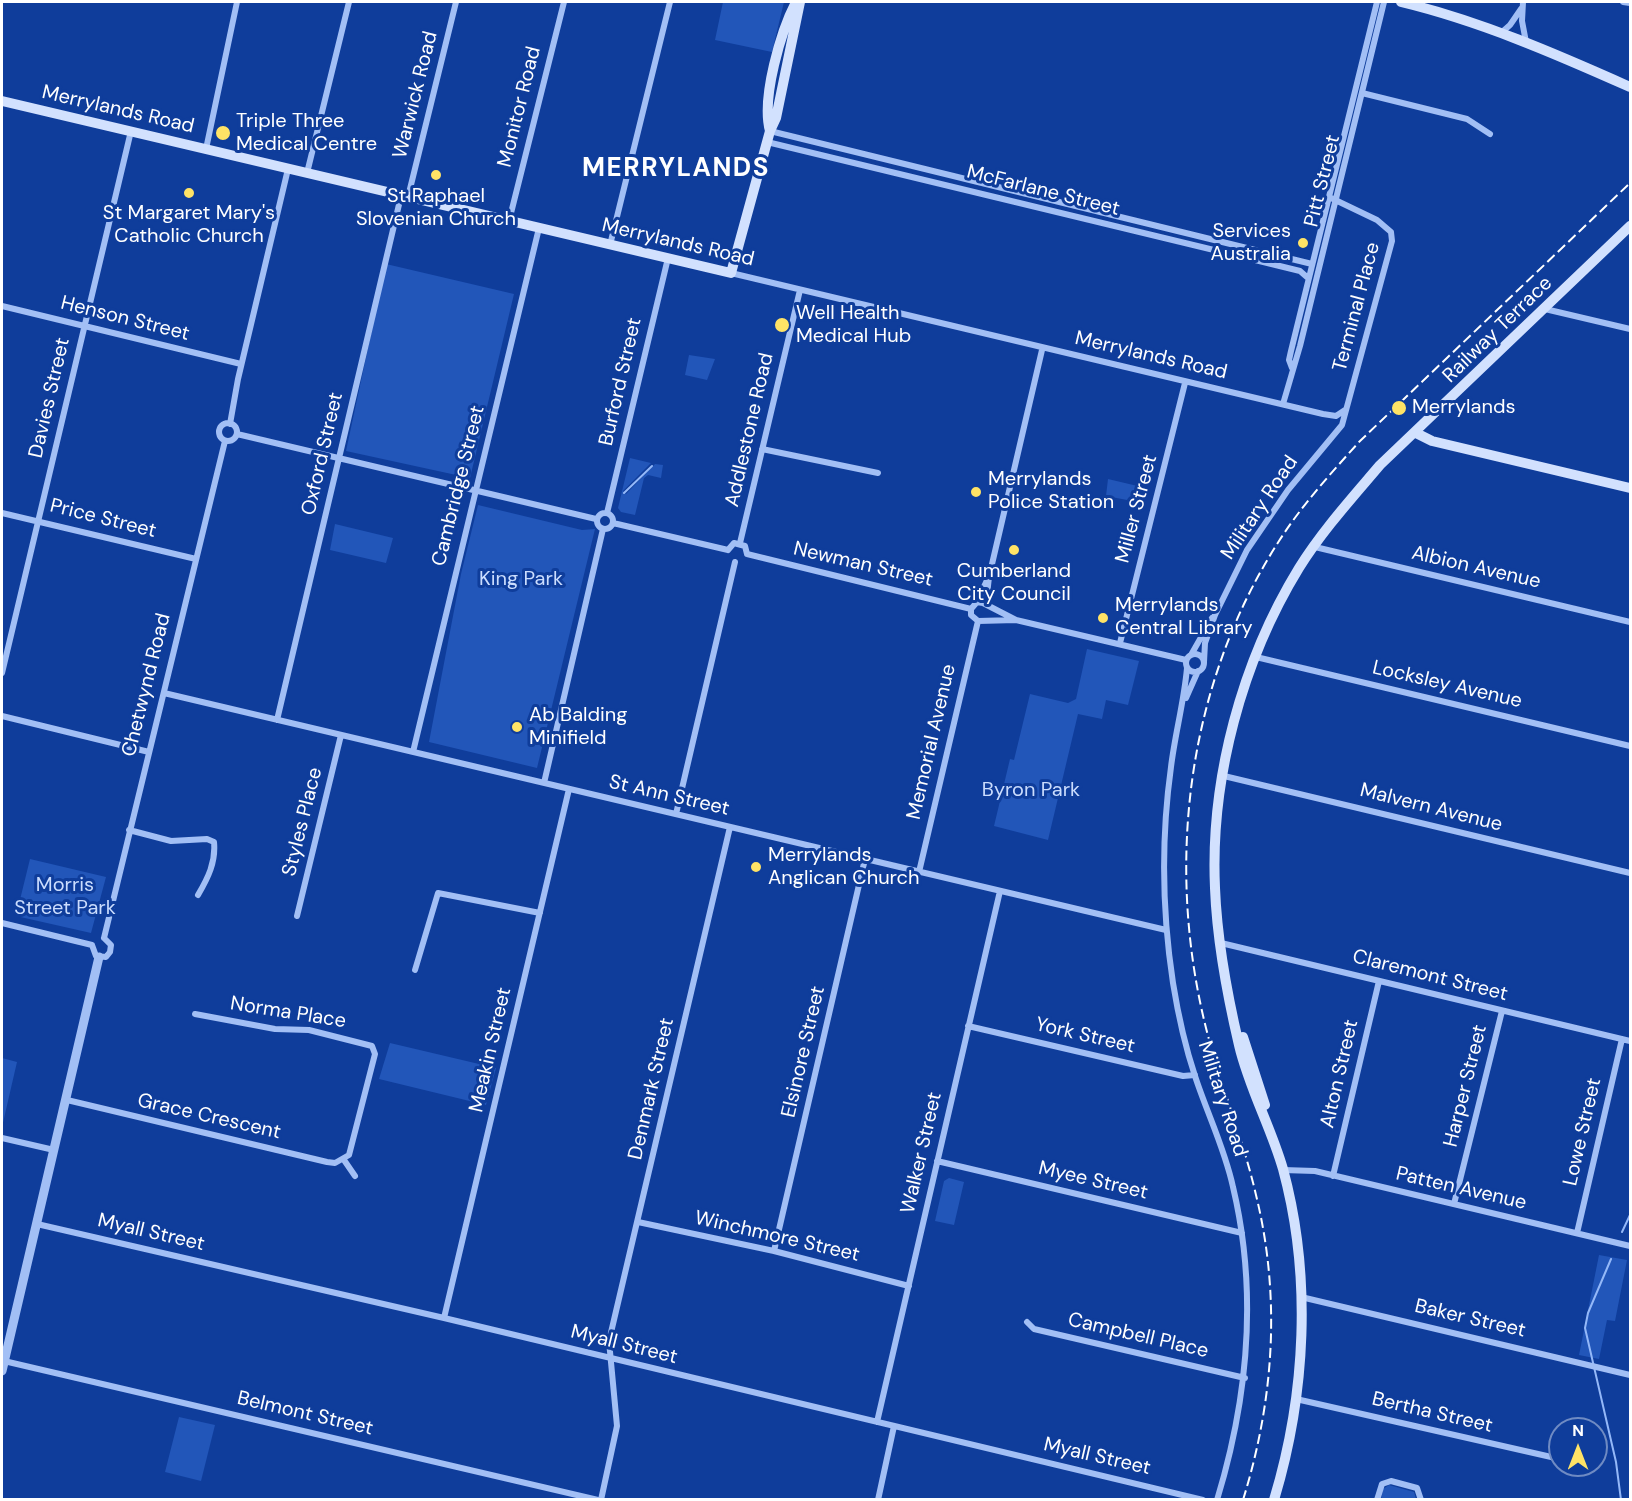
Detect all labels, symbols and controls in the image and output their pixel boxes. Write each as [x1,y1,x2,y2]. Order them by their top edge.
street label: Warwick Road [389,29,443,161]
street label: Monitor Road [493,44,547,170]
street label: Merrylands Road [40,81,196,139]
place label: Triple Three Medical Centre [236,110,377,157]
marker: Triple Three Medical Centre [214,124,232,142]
street label: Pitt Street [1300,132,1346,230]
district label: MERRYLANDS [582,153,770,185]
street label: McFarlane Street [964,160,1122,222]
marker: St Raphael Slovenian Church [429,168,443,182]
place label: St Raphael Slovenian Church [356,185,516,232]
marker: St Margaret Mary's Catholic Church [182,186,196,200]
place label: St Margaret Mary's Catholic Church [103,202,275,249]
street label: Merrylands Road [600,214,756,272]
place label: Services Australia [1211,220,1291,267]
marker: Services Australia [1296,236,1310,250]
street label: Terminal Place [1328,240,1386,374]
street label: Railway Terrace [1438,272,1558,388]
street label: Henson Street [58,291,192,347]
place label: Well Health Medical Hub [796,302,911,349]
street label: Burford Street [595,316,647,448]
marker: Well Health Medical Hub [773,316,791,334]
street label: Merrylands Road [1073,327,1229,385]
street label: Davies Street [24,335,76,461]
street label: Addlestone Road [721,351,779,509]
street label: Oxford Street [297,390,349,518]
place label: Merrylands [1412,396,1515,420]
marker: Merrylands [1390,399,1408,417]
street label: Cambridge Street [427,403,491,569]
street label: Miller Street [1111,452,1163,566]
street label: Military Road [1217,452,1303,564]
place label: Merrylands Police Station [988,468,1114,515]
marker: Merrylands Police Station [969,485,983,499]
street label: Price Street [47,494,159,544]
street label: Newman Street [791,537,935,593]
street label: Albion Avenue [1409,541,1543,595]
marker: Cumberland City Council [1007,543,1021,557]
place label: Cumberland City Council [957,560,1071,607]
park label: King Park [479,568,563,592]
place label: Merrylands Central Library [1115,594,1253,641]
street label: Chetwynd Road [118,611,176,759]
marker: Merrylands Central Library [1096,611,1110,625]
street label: Locksley Avenue [1370,656,1524,714]
street label: Memorial Avenue [902,662,962,822]
place label: Ab Balding Minifield [529,704,627,751]
marker: Ab Balding Minifield [510,720,524,734]
street label: Styles Place [278,765,328,879]
street label: St Ann Street [606,770,732,822]
park label: Byron Park [982,779,1080,803]
street label: Malvern Avenue [1357,779,1505,837]
place label: Merrylands Anglican Church [768,844,920,891]
marker: Merrylands Anglican Church [749,860,763,874]
park label: Morris Street Park [14,874,116,921]
street label: Claremont Street [1350,945,1510,1007]
street label: Elsinore Street [777,984,831,1120]
street label: Meakin Street [465,985,517,1115]
street label: Norma Place [228,992,348,1034]
street label: York Street [1033,1013,1137,1059]
street label: Denmark Street [624,1016,680,1162]
street label: Alton Street [1316,1017,1364,1131]
street label: Harper Street [1439,1022,1493,1150]
street label: Military Road [1192,1038,1252,1160]
street label: Lowe Street [1559,1076,1607,1188]
street label: Grace Crescent [135,1089,283,1145]
street label: Walker Street [896,1090,948,1216]
street label: Myee Street [1036,1157,1150,1205]
street label: Patten Avenue [1393,1162,1529,1216]
street label: Winchmore Street [692,1206,862,1268]
street label: Myall Street [95,1209,207,1257]
street label: Baker Street [1412,1295,1528,1343]
street label: Campbell Place [1065,1308,1211,1364]
street label: Myall Street [568,1320,680,1370]
street label: Belmont Street [235,1387,375,1441]
street label: Bertha Street [1369,1387,1495,1439]
north arrow [1548,1417,1608,1477]
text: N [1572,1420,1584,1441]
street label: Myall Street [1041,1433,1153,1481]

